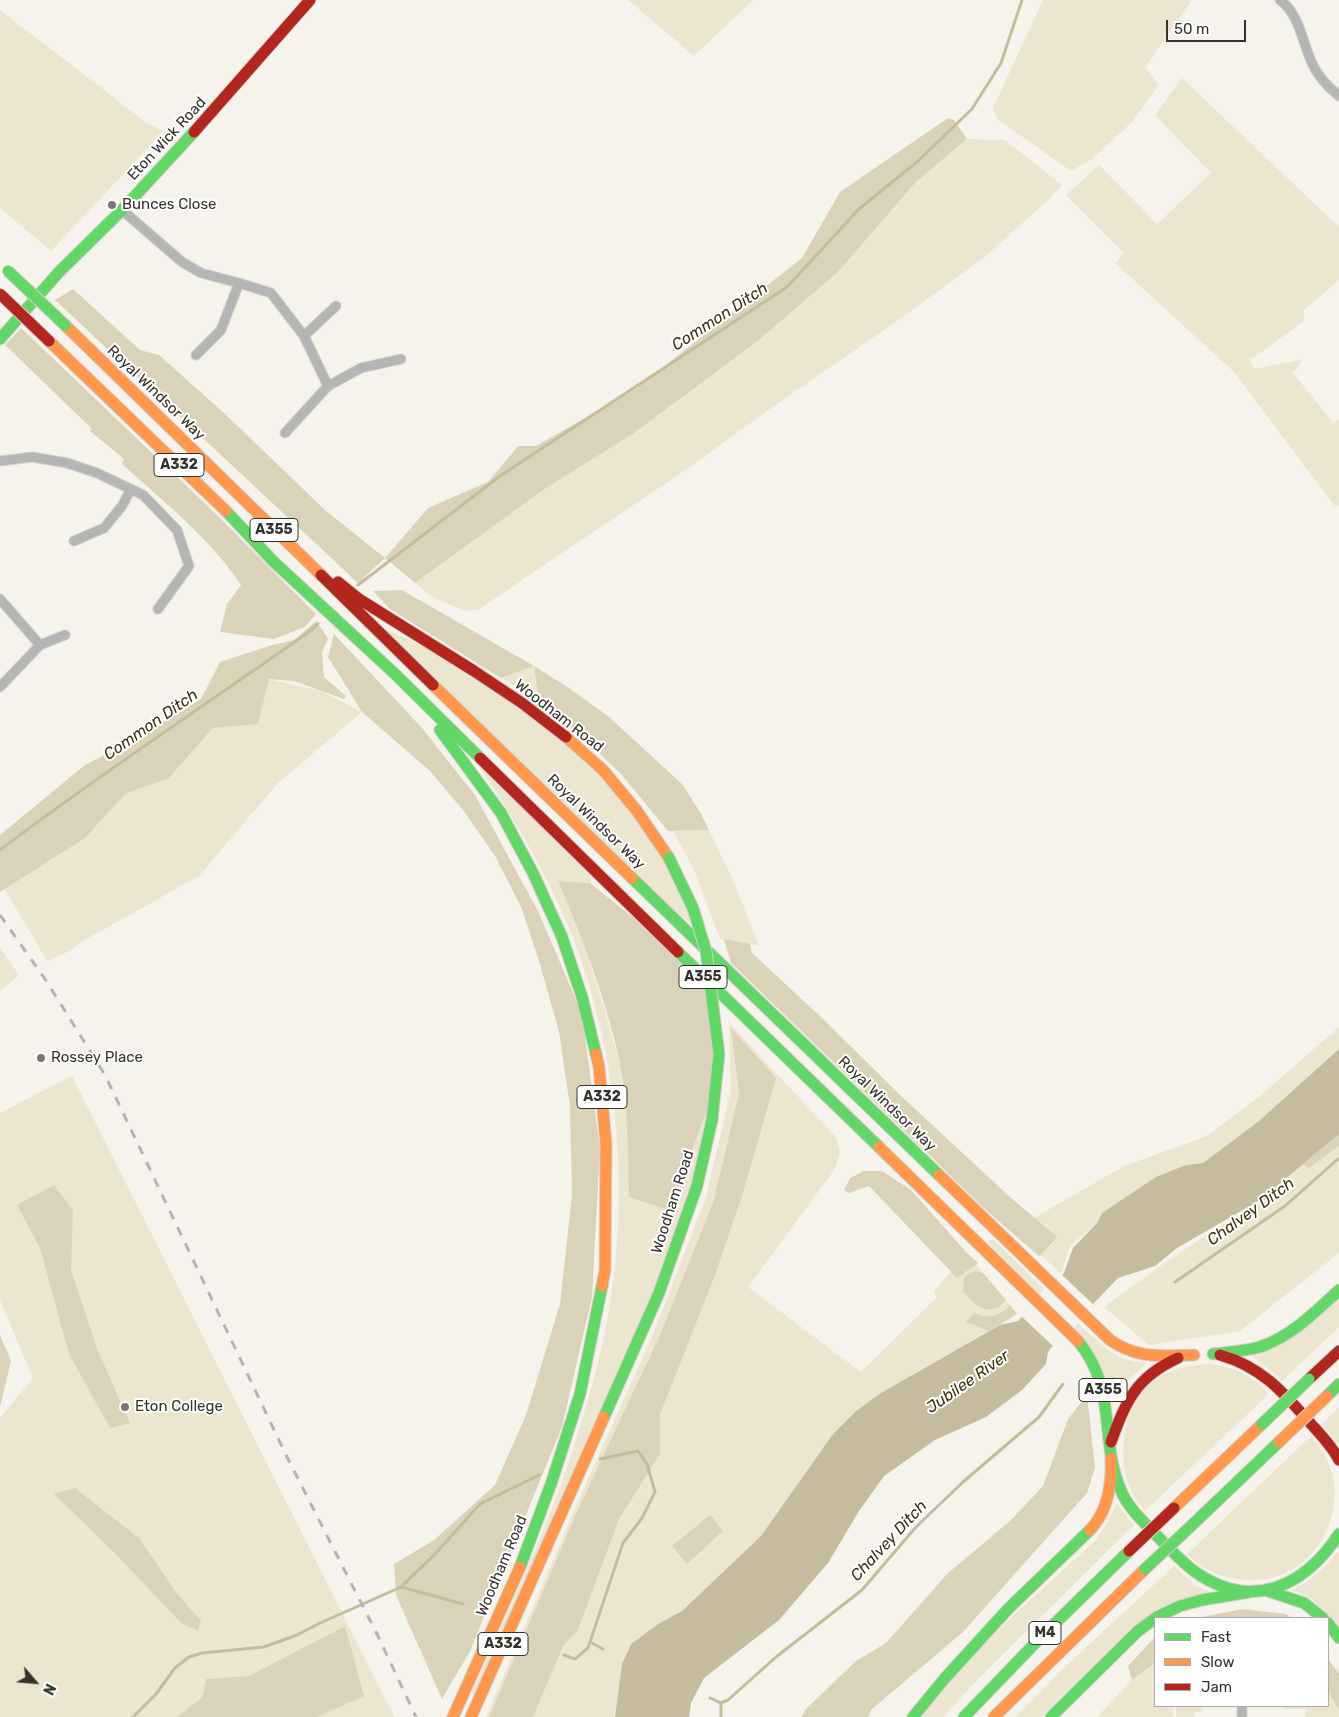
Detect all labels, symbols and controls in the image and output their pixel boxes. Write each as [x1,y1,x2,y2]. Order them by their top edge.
scale bar [1169,10,1249,42]
text: 50 m [1174,20,1209,38]
street label: Eton Wick Road [124,94,210,184]
place label: Bunces Close [122,196,216,214]
marker: Bunces Close [106,199,118,211]
water label: Common Ditch [668,279,772,355]
street label: Royal Windsor Way [103,342,209,444]
road number: A332 [154,454,204,476]
road number: A355 [250,518,298,542]
street label: Woodham Road [511,676,607,756]
water label: Common Ditch [100,685,202,765]
street label: Royal Windsor Way [543,771,649,873]
road number: A355 [679,966,727,989]
place label: Rossey Place [51,1049,143,1067]
marker: Rossey Place [35,1052,47,1064]
street label: Royal Windsor Way [834,1053,940,1155]
road number: A332 [577,1086,627,1108]
street label: Woodham Road [648,1148,698,1256]
water label: Chalvey Ditch [1204,1174,1298,1250]
water label: Jubilee River [923,1346,1013,1418]
road number: A355 [1079,1378,1127,1402]
place label: Eton College [135,1398,223,1416]
marker: Eton College [119,1401,131,1413]
water label: Chalvey Ditch [847,1497,931,1585]
street label: Woodham Road [473,1513,531,1619]
legend [1154,1617,1329,1707]
road number: M4 [1029,1622,1061,1645]
text: Fast [1201,1628,1231,1646]
road number: A332 [478,1632,528,1656]
text: Slow [1201,1653,1234,1671]
north arrow [10,1657,60,1707]
text: Jam [1201,1678,1232,1696]
text: N [39,1681,59,1697]

